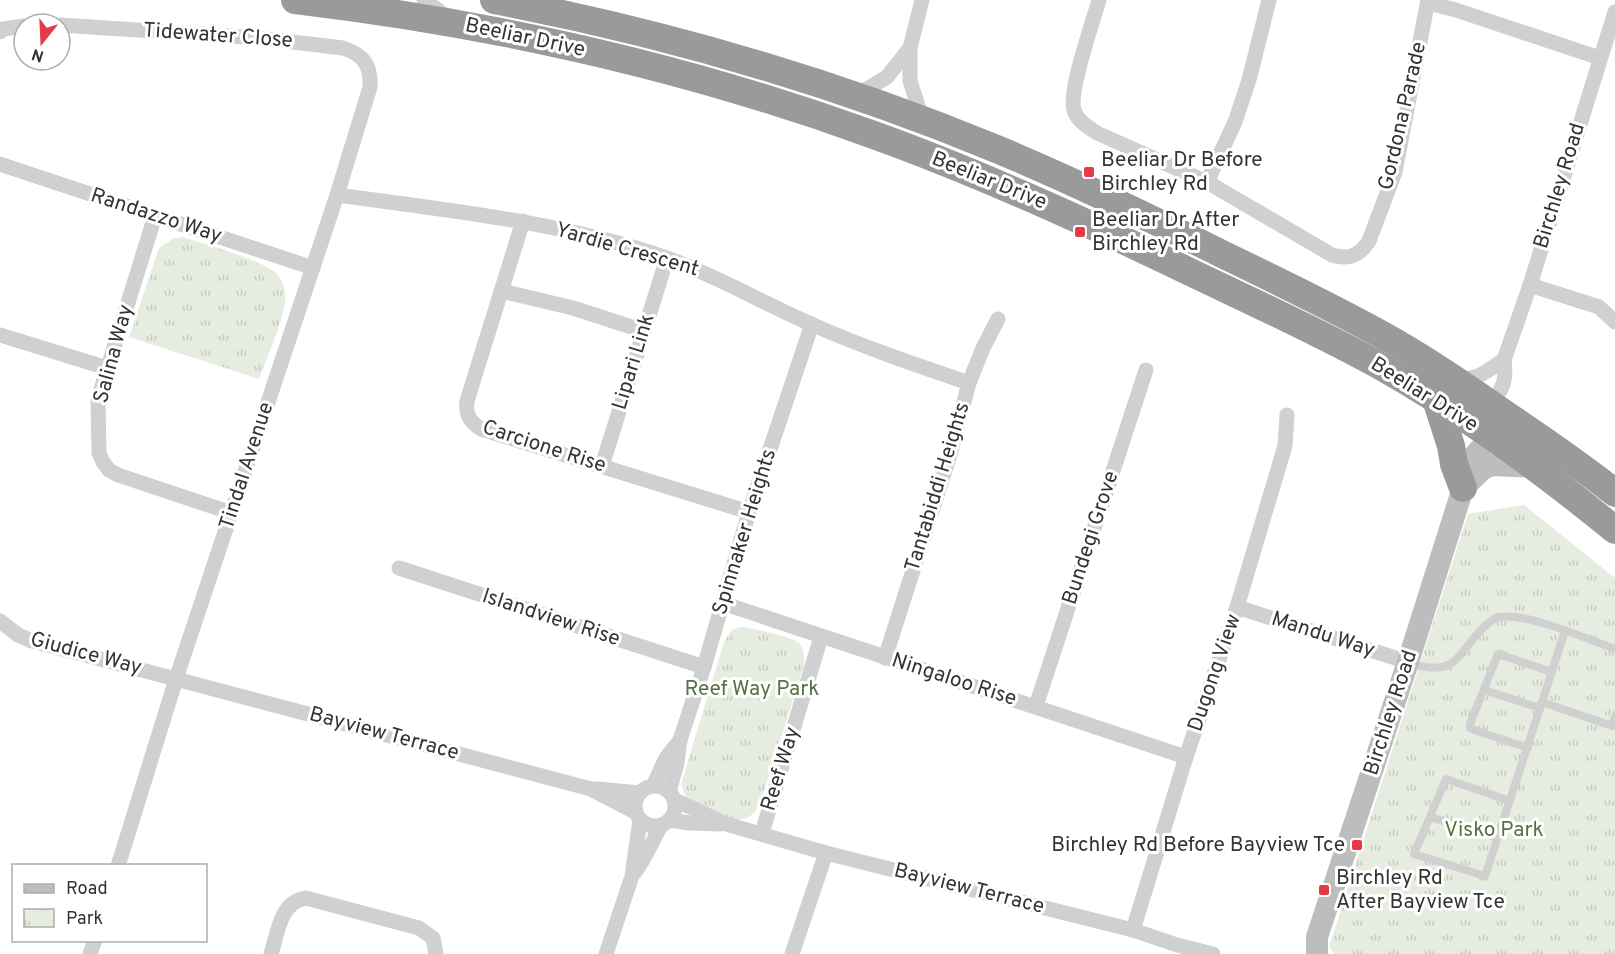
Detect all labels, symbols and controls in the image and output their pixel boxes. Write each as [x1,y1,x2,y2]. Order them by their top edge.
north arrow [12,12,72,72]
street label: Beeliar Drive [463,12,587,64]
street label: Tidewater Close [142,17,294,55]
street label: Gordona Parade [1373,39,1433,193]
text: N [29,43,47,66]
street label: Birchley Road [1528,120,1592,252]
street label: Beeliar Drive [927,146,1051,216]
place label: Beeliar Dr Before Birchley Rd [1101,147,1263,198]
marker: Beeliar Dr Before Birchley Rd [1082,165,1096,179]
street label: Randazzo Way [87,182,225,250]
place label: Beeliar Dr After Birchley Rd [1092,207,1239,258]
street label: Yardie Crescent [552,217,702,283]
marker: Beeliar Dr After Birchley Rd [1073,225,1087,239]
street label: Salina Way [88,302,140,406]
street label: Lipari Link [607,311,661,413]
street label: Beeliar Drive [1365,351,1483,439]
street label: Tindal Avenue [214,399,280,533]
street label: Tantabiddi Heights [899,399,977,575]
street label: Carcione Rise [479,414,609,480]
street label: Spinnaker Heights [707,446,783,618]
street label: Bundegi Grove [1057,468,1125,608]
street label: Islandview Rise [479,583,623,653]
street label: Mandu Way [1268,606,1378,664]
street label: Dugong View [1182,611,1248,735]
street label: Giudice Way [27,626,145,682]
street label: Ningaloo Rise [888,647,1020,713]
street label: Birchley Road [1358,647,1424,779]
park label: Reef Way Park [684,676,820,703]
street label: Bayview Terrace [306,701,462,767]
street label: Reef Way [755,724,807,814]
park label: Visko Park [1444,817,1544,844]
place label: Birchley Rd Before Bayview Tce [1051,832,1345,859]
marker: Birchley Rd Before Bayview Tce [1350,838,1364,852]
street label: Bayview Terrace [891,857,1047,921]
legend [12,864,207,942]
place label: Birchley Rd After Bayview Tce [1336,865,1505,916]
text: Road [66,878,108,901]
marker: Birchley Rd After Bayview Tce [1317,883,1331,897]
text: Park [66,908,103,931]

